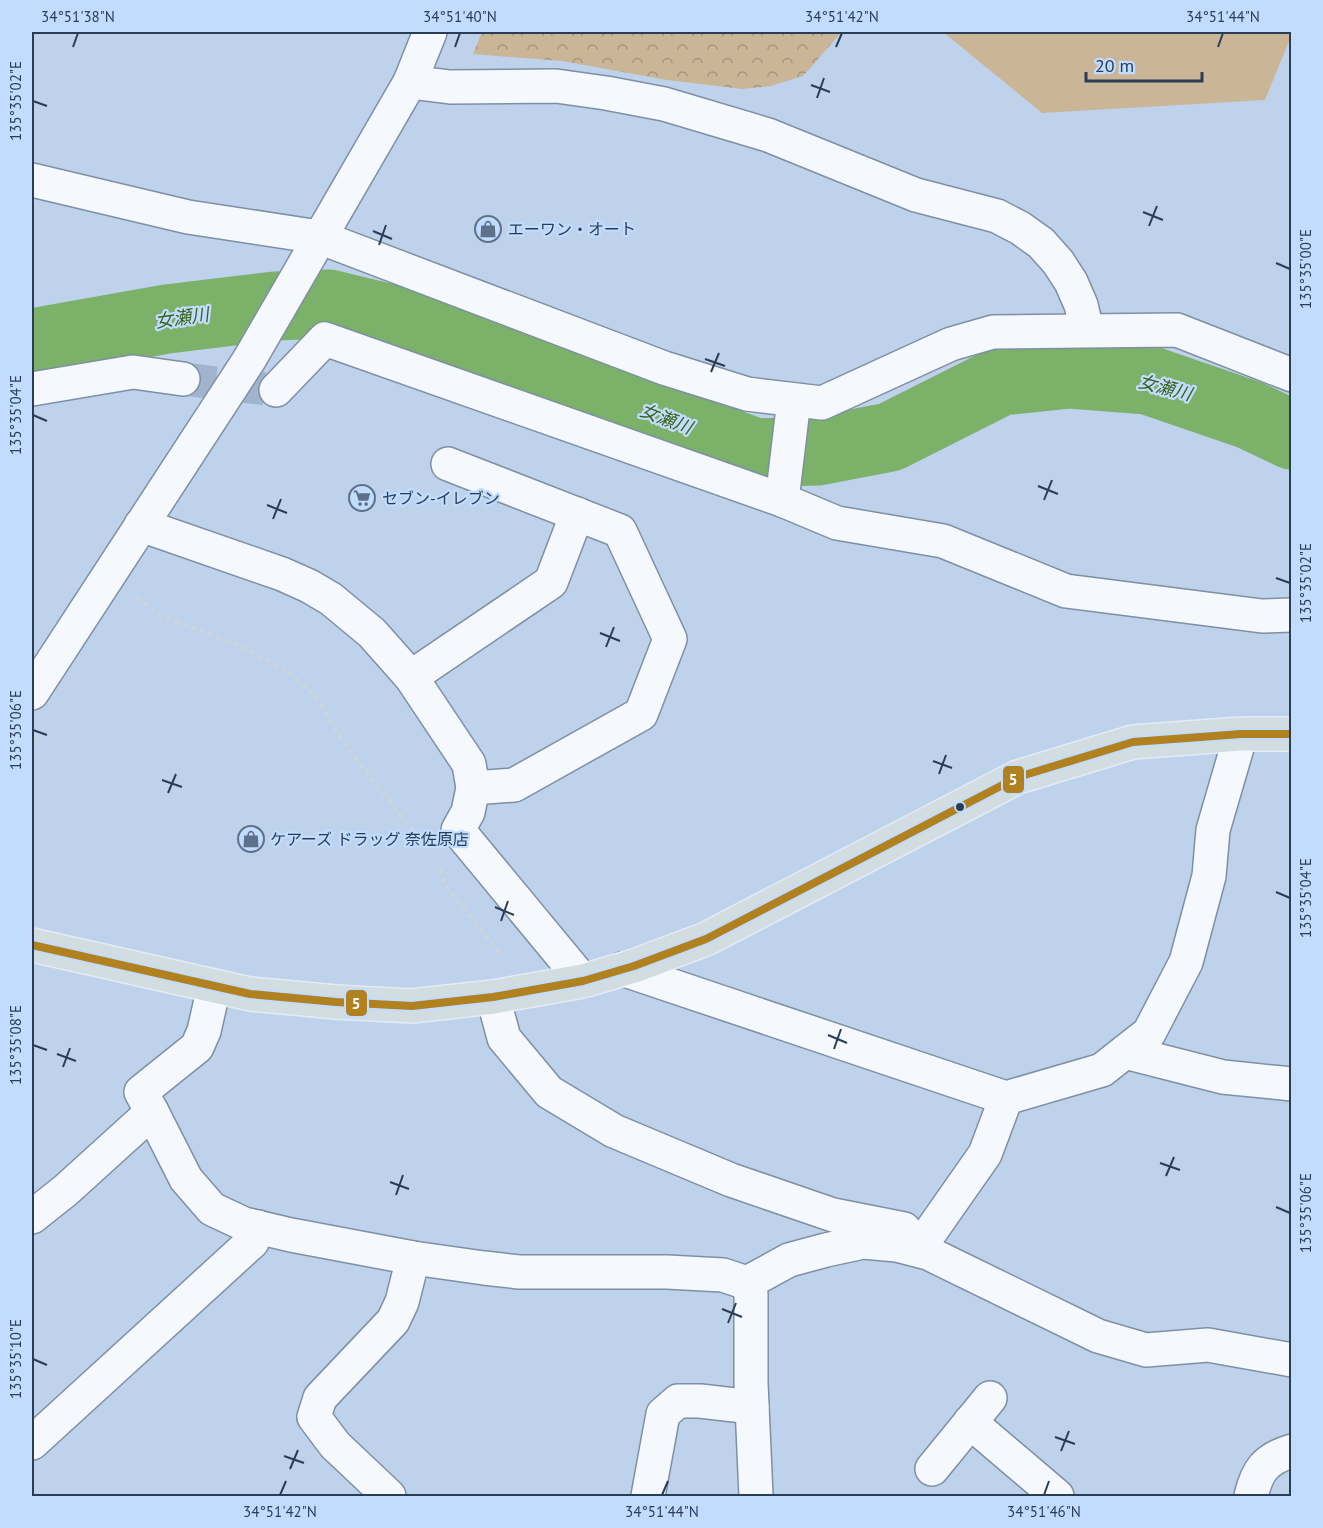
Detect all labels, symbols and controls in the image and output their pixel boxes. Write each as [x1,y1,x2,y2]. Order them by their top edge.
text: 34°51'38"N [41,7,115,26]
text: 34°51'40"N [423,7,497,26]
text: 34°51'42"N [805,7,879,26]
text: 34°51'44"N [1186,7,1260,26]
scale bar [1086,45,1202,83]
text: 20 m [1095,54,1134,77]
text: 135°35'02"E [6,61,25,141]
shop icon: エーワン・オート [473,214,503,244]
place label: エーワン・オート [508,219,636,239]
text: 135°35'00"E [1296,229,1315,309]
water label: 女瀬川 [154,302,212,333]
water label: 女瀬川 [1136,369,1196,406]
text: 135°35'04"E [6,375,25,455]
water label: 女瀬川 [637,398,697,440]
supermarket icon: セブン-イレブン [347,483,377,513]
place label: セブン-イレブン [382,488,500,508]
text: 135°35'02"E [1296,543,1315,623]
text: 135°35'06"E [6,690,25,770]
line badge: 5 [1002,765,1025,794]
text: 5 [1008,769,1018,789]
unlabelled marker [954,801,966,813]
shop icon: ケアーズ ドラッグ 奈佐原店 [236,824,266,854]
place label: ケアーズ ドラッグ 奈佐原店 [270,829,469,849]
text: 135°35'04"E [1296,858,1315,938]
line badge: 5 [345,989,368,1017]
text: 5 [351,993,361,1013]
text: 135°35'08"E [6,1005,25,1085]
text: 135°35'06"E [1296,1173,1315,1253]
text: 135°35'10"E [6,1319,25,1399]
text: 34°51'42"N [243,1502,317,1521]
text: 34°51'44"N [625,1502,699,1521]
text: 34°51'46"N [1007,1502,1081,1521]

